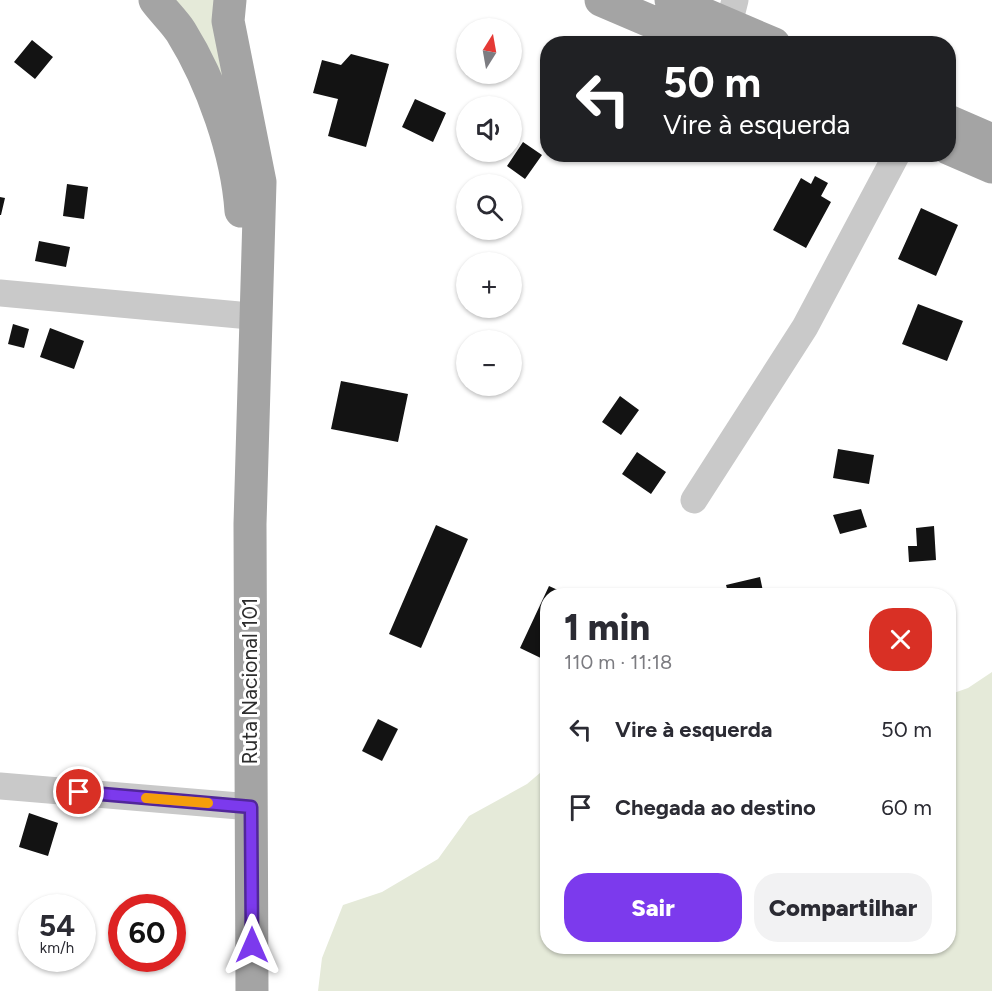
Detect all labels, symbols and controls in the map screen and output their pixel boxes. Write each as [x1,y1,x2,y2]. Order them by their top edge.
north arrow [456,18,522,84]
map controls [456,18,522,396]
text: 50 m [663,57,761,108]
icon: left [564,60,642,138]
button: sound [456,96,522,162]
text: Vire à esquerda [663,108,850,141]
button: search [456,174,522,240]
button: + [456,252,522,318]
button: − [456,330,522,396]
street label: Ruta Nacional 101 [237,597,262,765]
text: 1 min [564,606,650,649]
button: close [869,608,932,671]
text: 110 m · 11:18 [564,650,672,674]
icon: left [564,713,597,746]
text: Vire à esquerda [615,716,773,743]
text: 50 m [881,716,932,743]
pin [53,766,104,817]
icon: arrive [62,775,95,808]
icon: arrive [564,791,597,824]
text: Chegada ao destino [615,794,816,821]
text: 60 m [881,794,932,821]
button: Sair [564,873,742,942]
button: Compartilhar [754,873,932,942]
speed limit sign: 60 [108,894,186,972]
text: 54 [39,907,75,944]
position arrow [220,913,284,977]
text: km/h [40,939,74,957]

